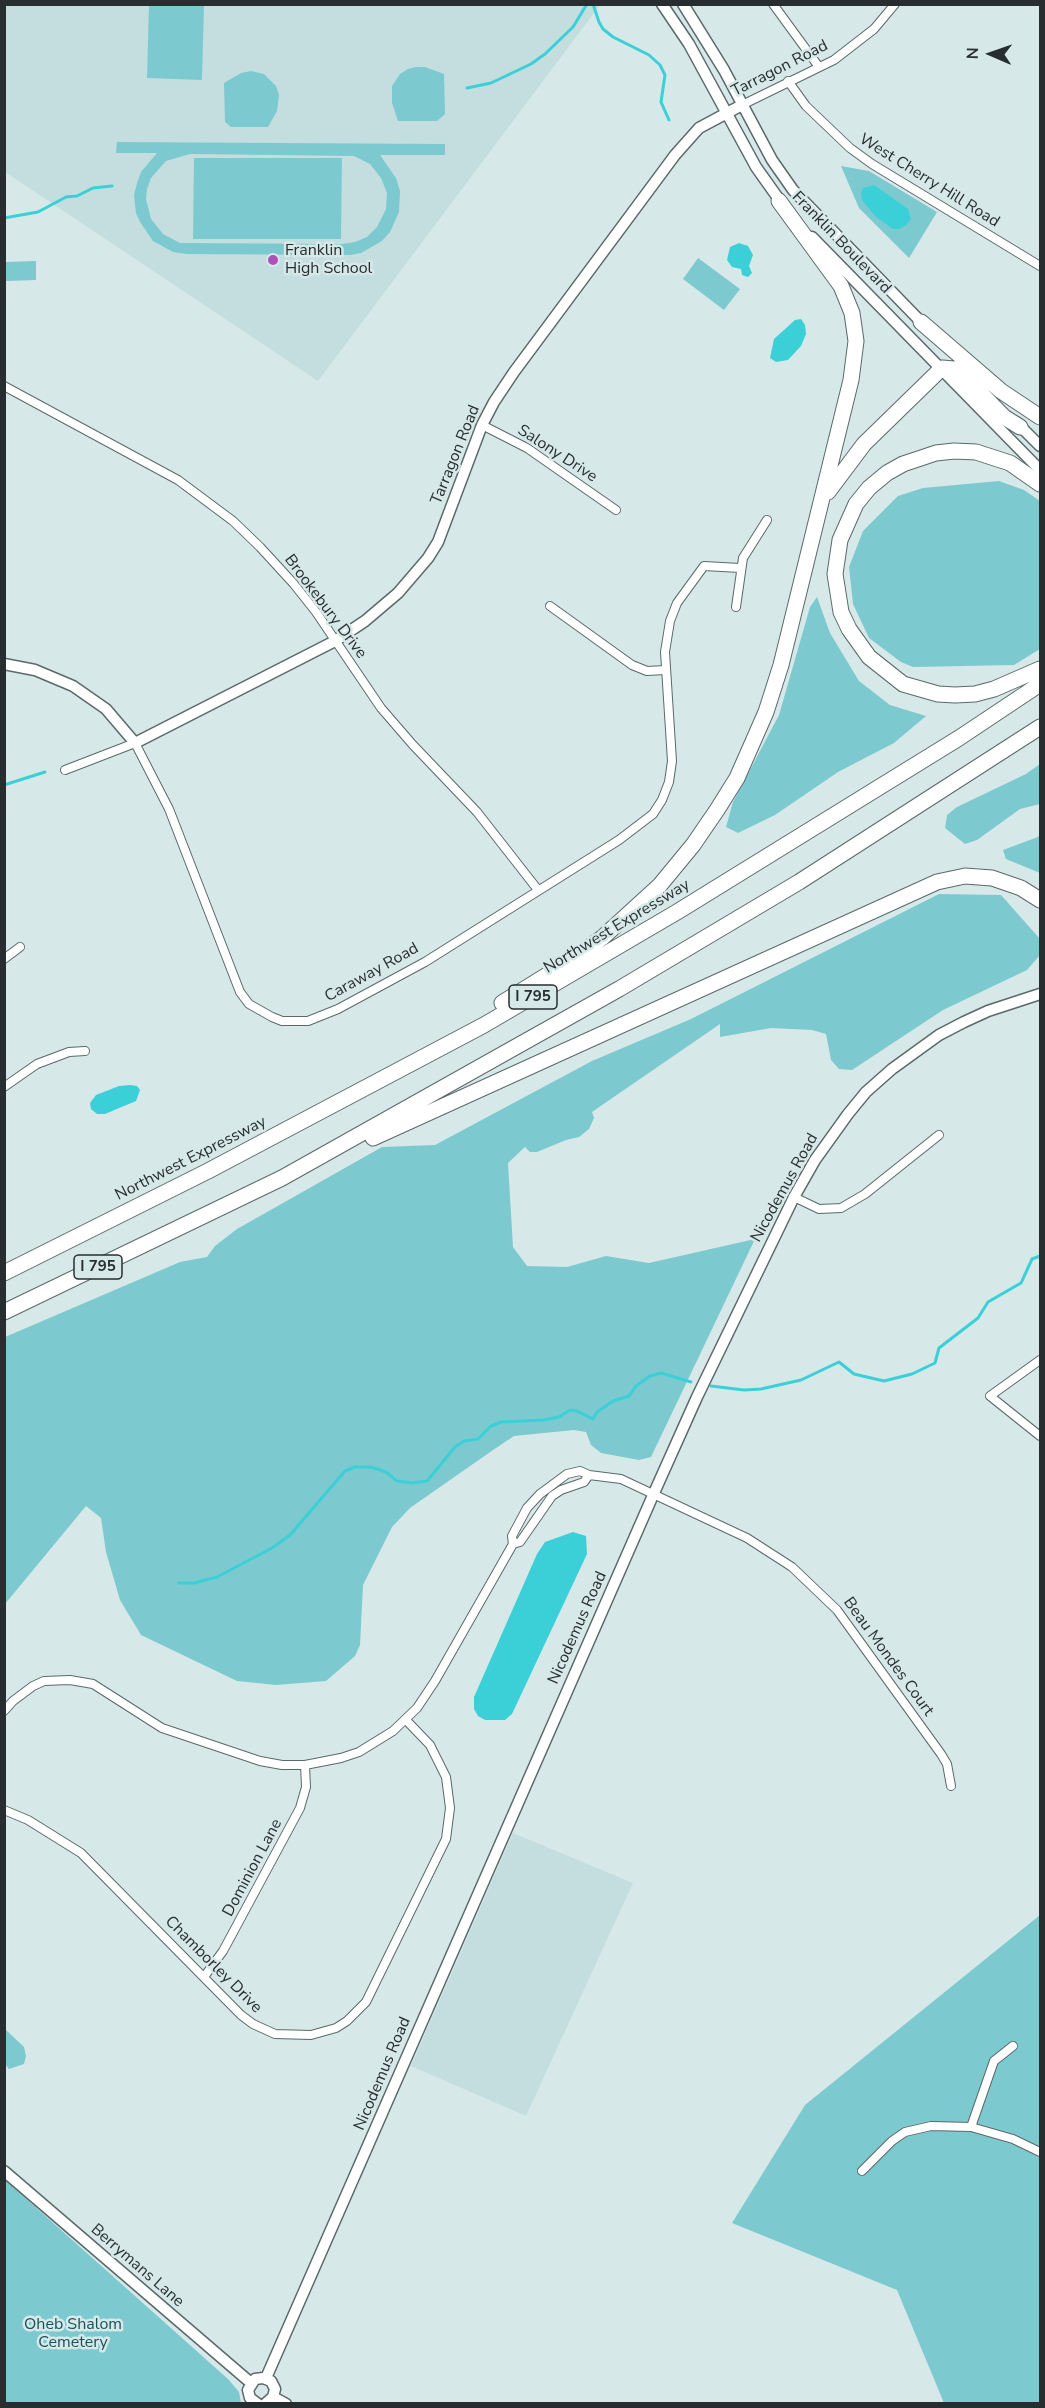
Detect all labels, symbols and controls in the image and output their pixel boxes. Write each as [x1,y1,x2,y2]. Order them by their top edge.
north arrow [961,24,1021,84]
street label: Tarragon Road [729,37,831,101]
text: N [962,47,984,60]
street label: West Cherry Hill Road [855,130,1003,232]
street label: Franklin Boulevard [787,188,895,298]
place label: Franklin High School [285,241,372,279]
marker: Franklin High School [266,253,280,267]
street label: Tarragon Road [427,403,485,507]
street label: Salony Drive [514,421,600,487]
street label: Brookebury Drive [280,551,370,663]
street label: Northwest Expressway [540,876,694,978]
street label: Caraway Road [322,939,422,1007]
road number: I 795 [509,985,557,1009]
street label: Northwest Expressway [112,1113,270,1205]
street label: Nicodemus Road [747,1130,823,1246]
road number: I 795 [74,1255,122,1279]
street label: Nicodemus Road [545,1569,611,1687]
street label: Beau Mondes Court [838,1594,938,1720]
street label: Dominion Lane [219,1816,287,1920]
street label: Chamborley Drive [160,1912,266,2018]
street label: Nicodemus Road [350,2014,416,2134]
street label: Berrymans Lane [86,2220,188,2312]
park label: Oheb Shalom Cemetery [24,2315,122,2353]

